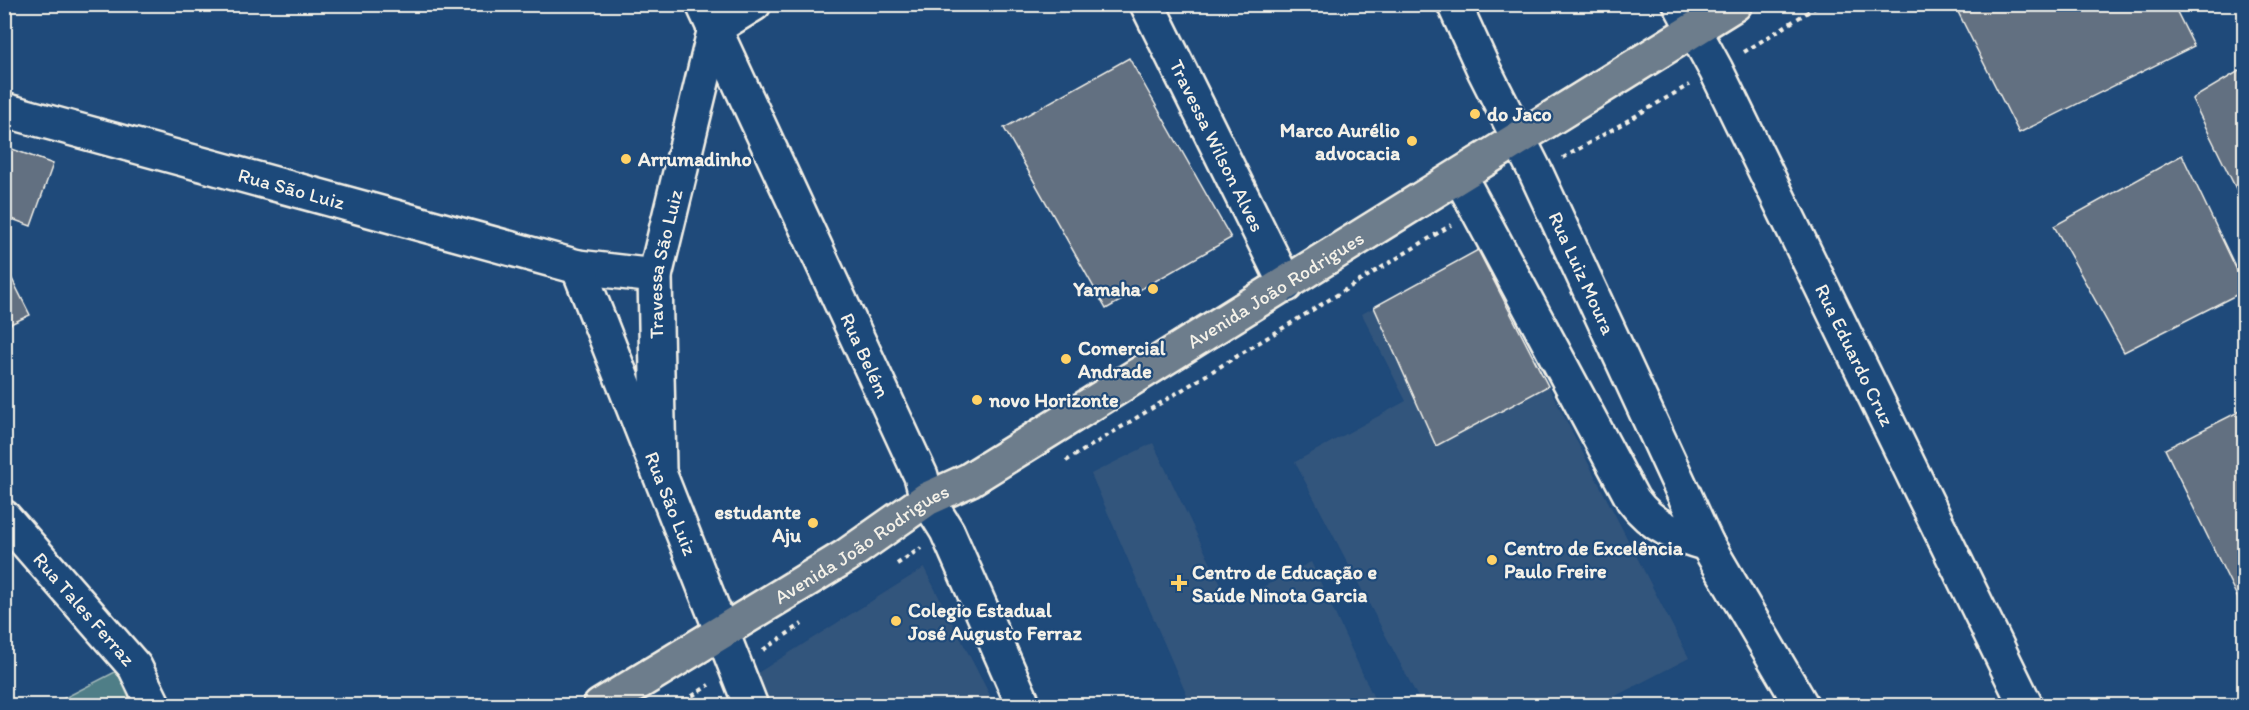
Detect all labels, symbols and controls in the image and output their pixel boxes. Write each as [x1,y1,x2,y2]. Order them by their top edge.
street label: Travessa Wilson Alves [1164,56,1270,236]
place label: do Jaco [1487,102,1552,126]
marker: do Jaco [1468,107,1482,121]
place label: Marco Aurélio advocacia [1280,118,1400,165]
marker: Marco Aurélio advocacia [1405,134,1419,148]
place label: Arrumadinho [637,147,752,171]
marker: Arrumadinho [619,152,633,166]
street label: Rua São Luiz [236,163,348,215]
street label: Travessa São Luiz [643,186,688,339]
street label: Rua Luiz Moura [1543,208,1621,339]
street label: Avenida João Rodrigues [1183,226,1368,354]
place label: Yamaha [1072,277,1142,301]
street label: Rua Eduardo Cruz [1810,280,1900,430]
marker: Yamaha [1146,282,1160,296]
street label: Rua Belém [835,309,895,402]
place label: Comercial Andrade [1077,336,1166,383]
marker: Comercial Andrade [1059,352,1073,366]
place label: novo Horizonte [988,388,1119,412]
marker: novo Horizonte [970,393,984,407]
street label: Rua São Luiz [640,448,703,559]
street label: Avenida João Rodrigues [770,479,953,609]
place label: estudante Aju [715,500,801,548]
marker: estudante Aju [806,516,820,530]
place label: Centro de Excelência Paulo Freire [1504,536,1684,583]
street label: Rua Tales Ferraz [28,547,140,671]
marker: Centro de Excelência Paulo Freire [1485,553,1499,567]
place label: Centro de Educação e Saúde Ninota Garcia [1192,560,1377,607]
marker: Centro de Educação e Saúde Ninota Garcia [1170,574,1188,592]
place label: Colegio Estadual José Augusto Ferraz [907,598,1082,646]
marker: Colegio Estadual José Augusto Ferraz [889,614,903,628]

